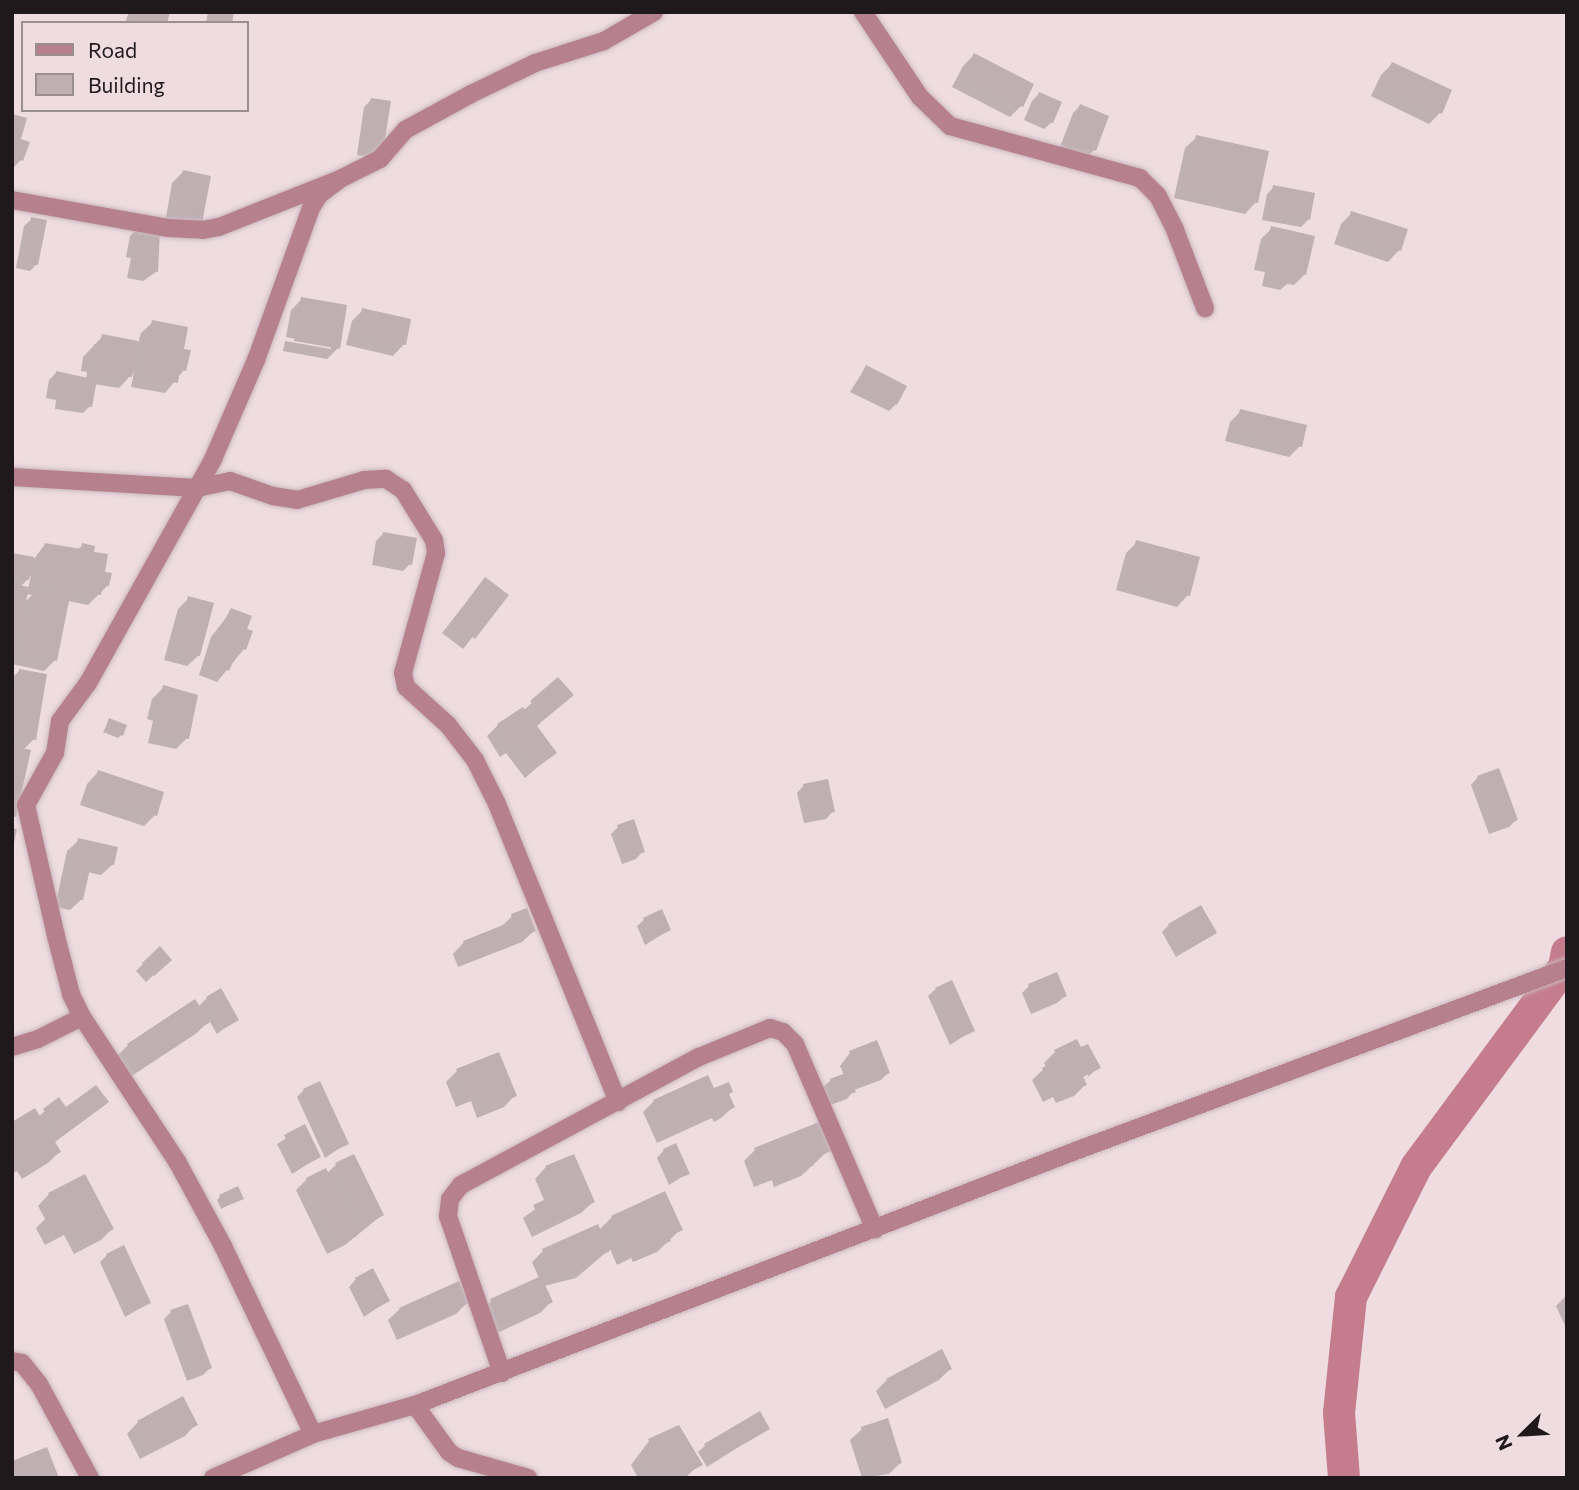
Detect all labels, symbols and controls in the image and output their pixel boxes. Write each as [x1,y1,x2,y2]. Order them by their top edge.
legend [21,21,248,112]
text: Road [88,37,137,62]
text: Building [88,72,165,97]
north arrow [1488,1399,1558,1469]
text: N [1490,1432,1517,1454]

